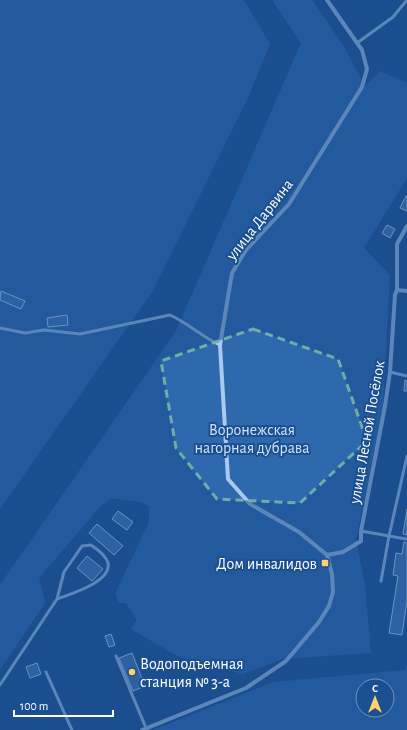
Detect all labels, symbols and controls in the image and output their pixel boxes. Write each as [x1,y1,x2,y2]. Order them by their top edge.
street label: улица Дарвина [223,176,297,265]
street label: улица Лесной Посёлок [346,359,389,506]
park label: Воронежская нагорная дубрава [194,422,310,457]
place label: Дом инвалидов [216,556,317,572]
marker: Дом инвалидов [320,558,330,568]
place label: Водоподъемная станция № 3-а [140,656,244,690]
marker: Водоподъемная станция № 3-а [127,667,137,677]
north arrow [355,678,395,718]
text: С [372,683,378,694]
scale bar [14,692,113,718]
text: 100 m [20,700,48,712]

